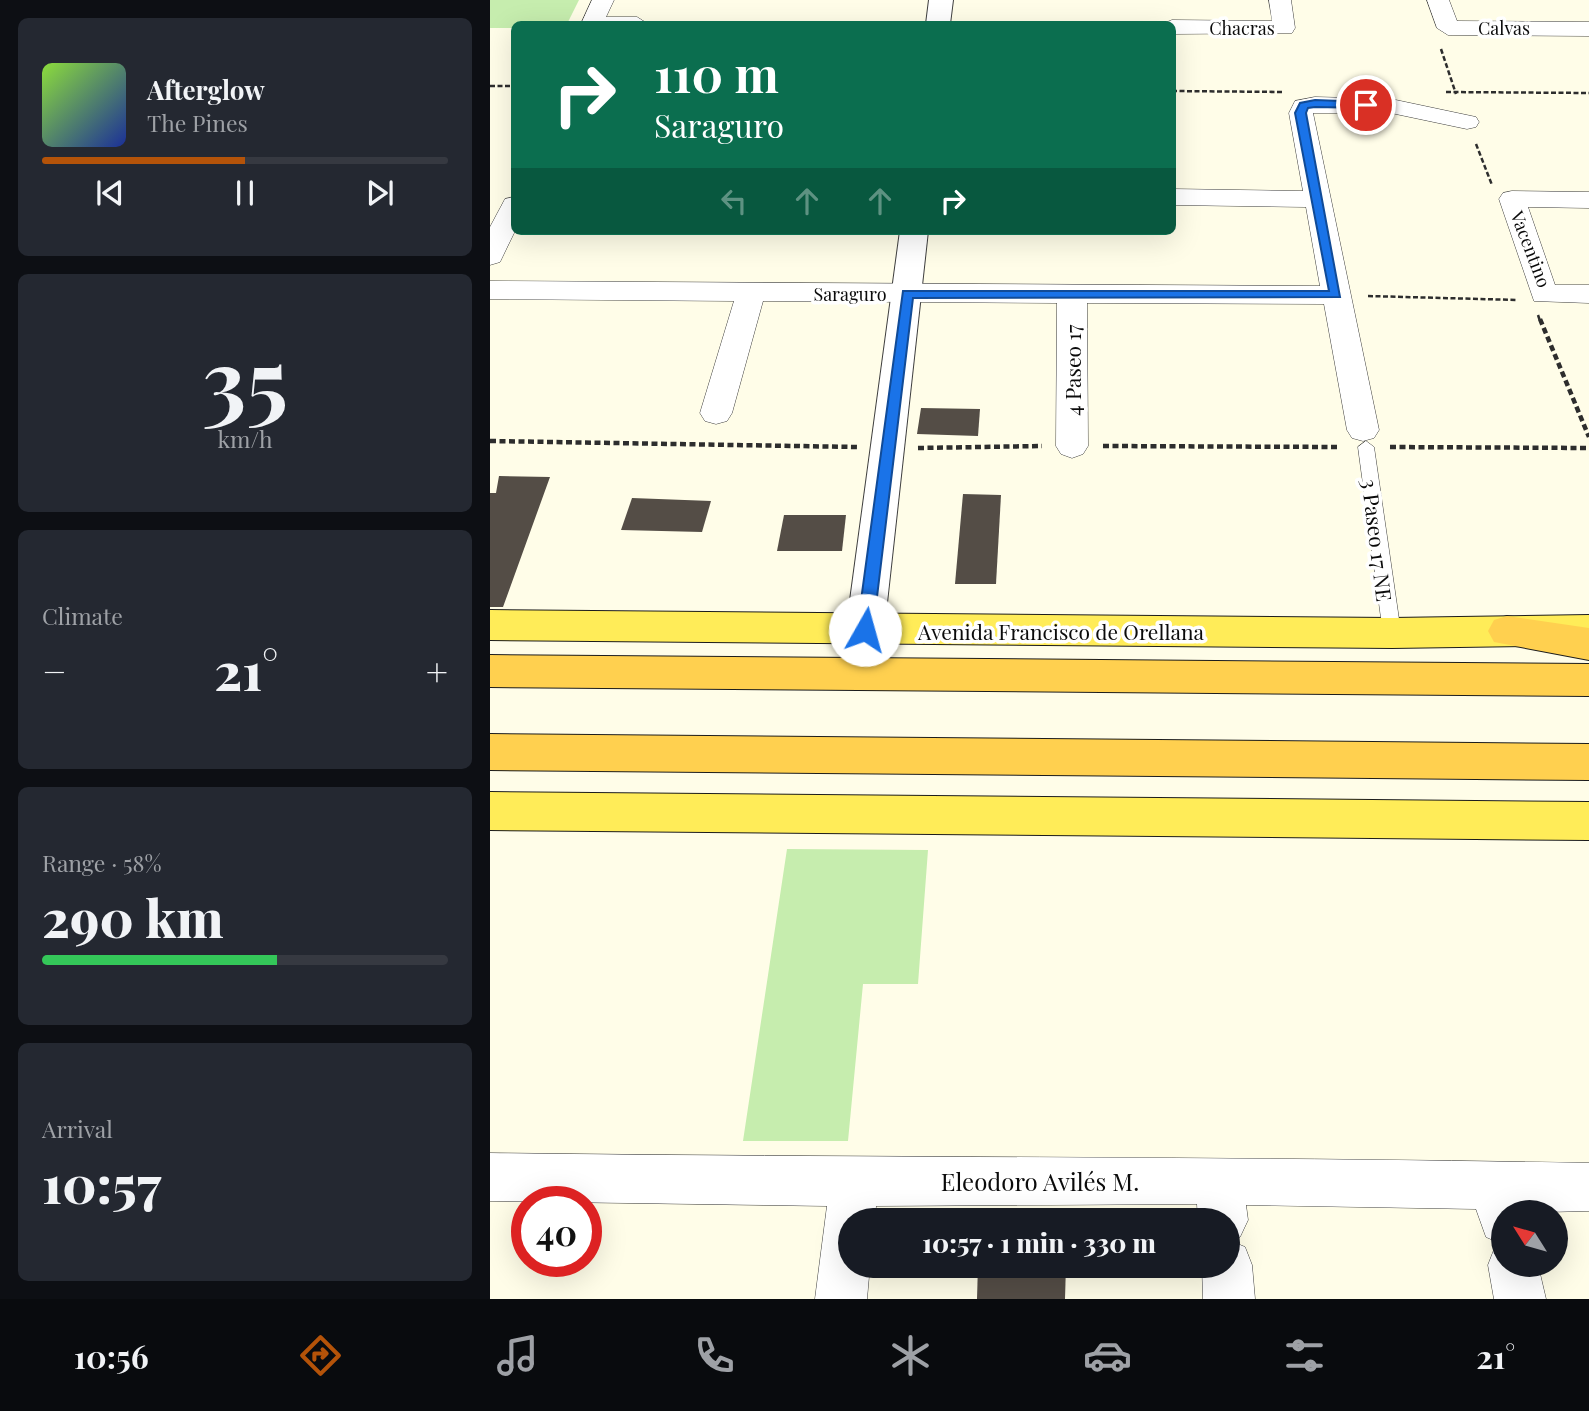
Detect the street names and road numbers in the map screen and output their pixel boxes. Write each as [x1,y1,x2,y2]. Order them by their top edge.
street label: Chacras [1209,16,1275,40]
street label: Calvas [1478,16,1530,40]
street label: Vacentino [1505,206,1557,291]
street label: Saraguro [813,282,887,306]
street label: 4 Paseo 17 [1058,324,1086,416]
street label: 3 Paseo 17 NE [1357,477,1399,603]
street label: Avenida Francisco de Orellana [917,617,1204,645]
street label: Eleodoro Avilés M. [941,1165,1139,1197]

